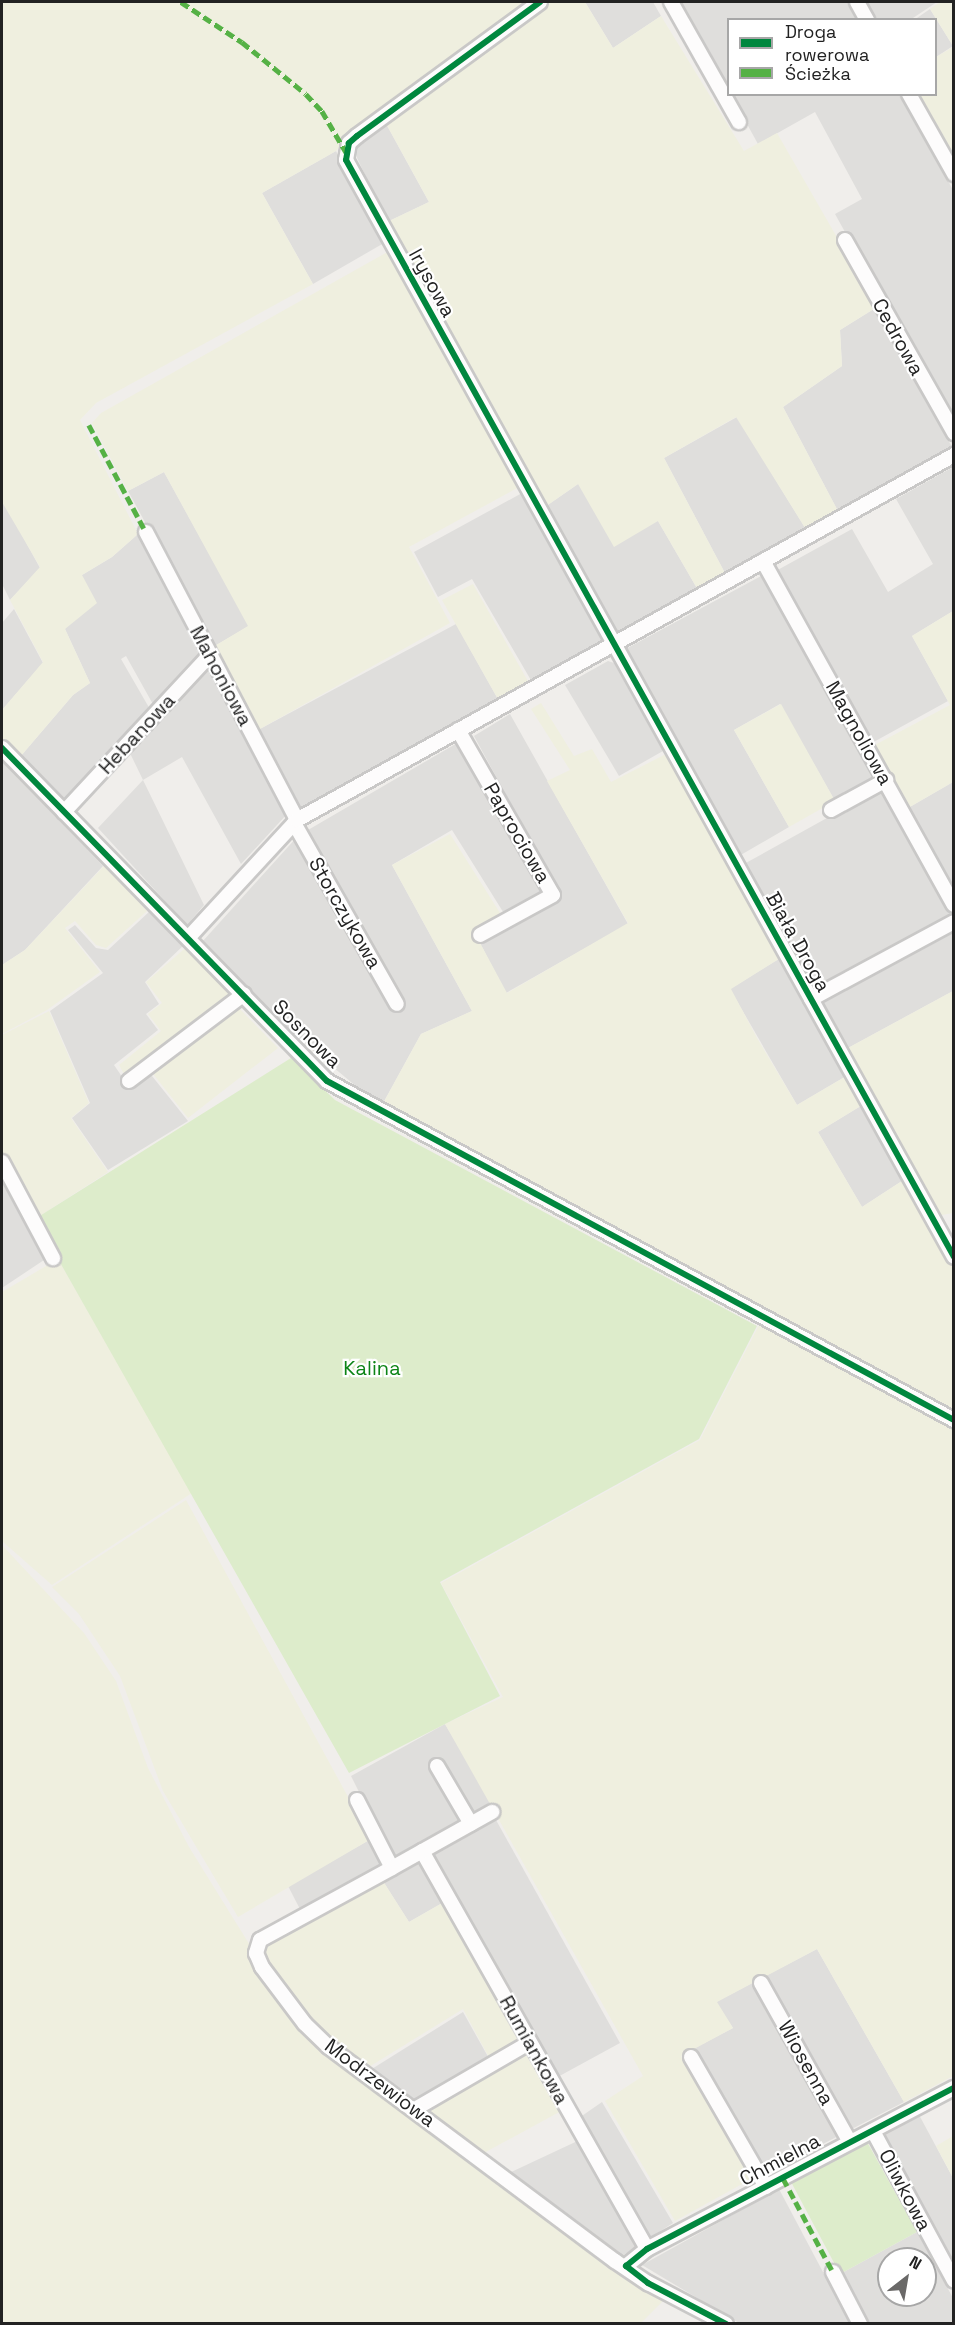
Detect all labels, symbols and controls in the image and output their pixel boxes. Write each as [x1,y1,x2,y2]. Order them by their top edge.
legend [727,18,937,96]
text: Droga rowerowa [785,20,869,66]
text: Ścieżka [785,62,851,85]
street label: Irysowa [403,245,461,321]
street label: Cedrowa [867,294,929,380]
street label: Mahoniowa [185,622,257,730]
street label: Magnoliowa [821,677,897,789]
street label: Hebanowa [94,689,180,779]
street label: Paprociowa [479,778,555,888]
street label: Storczykowa [303,853,387,973]
street label: Biała Droga [761,888,835,996]
street label: Sosnowa [268,995,346,1073]
park label: Kalina [343,1356,401,1380]
street label: Rumiankowa [494,1992,574,2108]
street label: Wiosenna [773,2016,839,2110]
street label: Modrzewiowa [320,2034,440,2132]
street label: Chmielna [736,2129,824,2191]
street label: Oliwkowa [874,2145,936,2235]
north arrow [877,2247,937,2307]
text: N [905,2251,925,2275]

